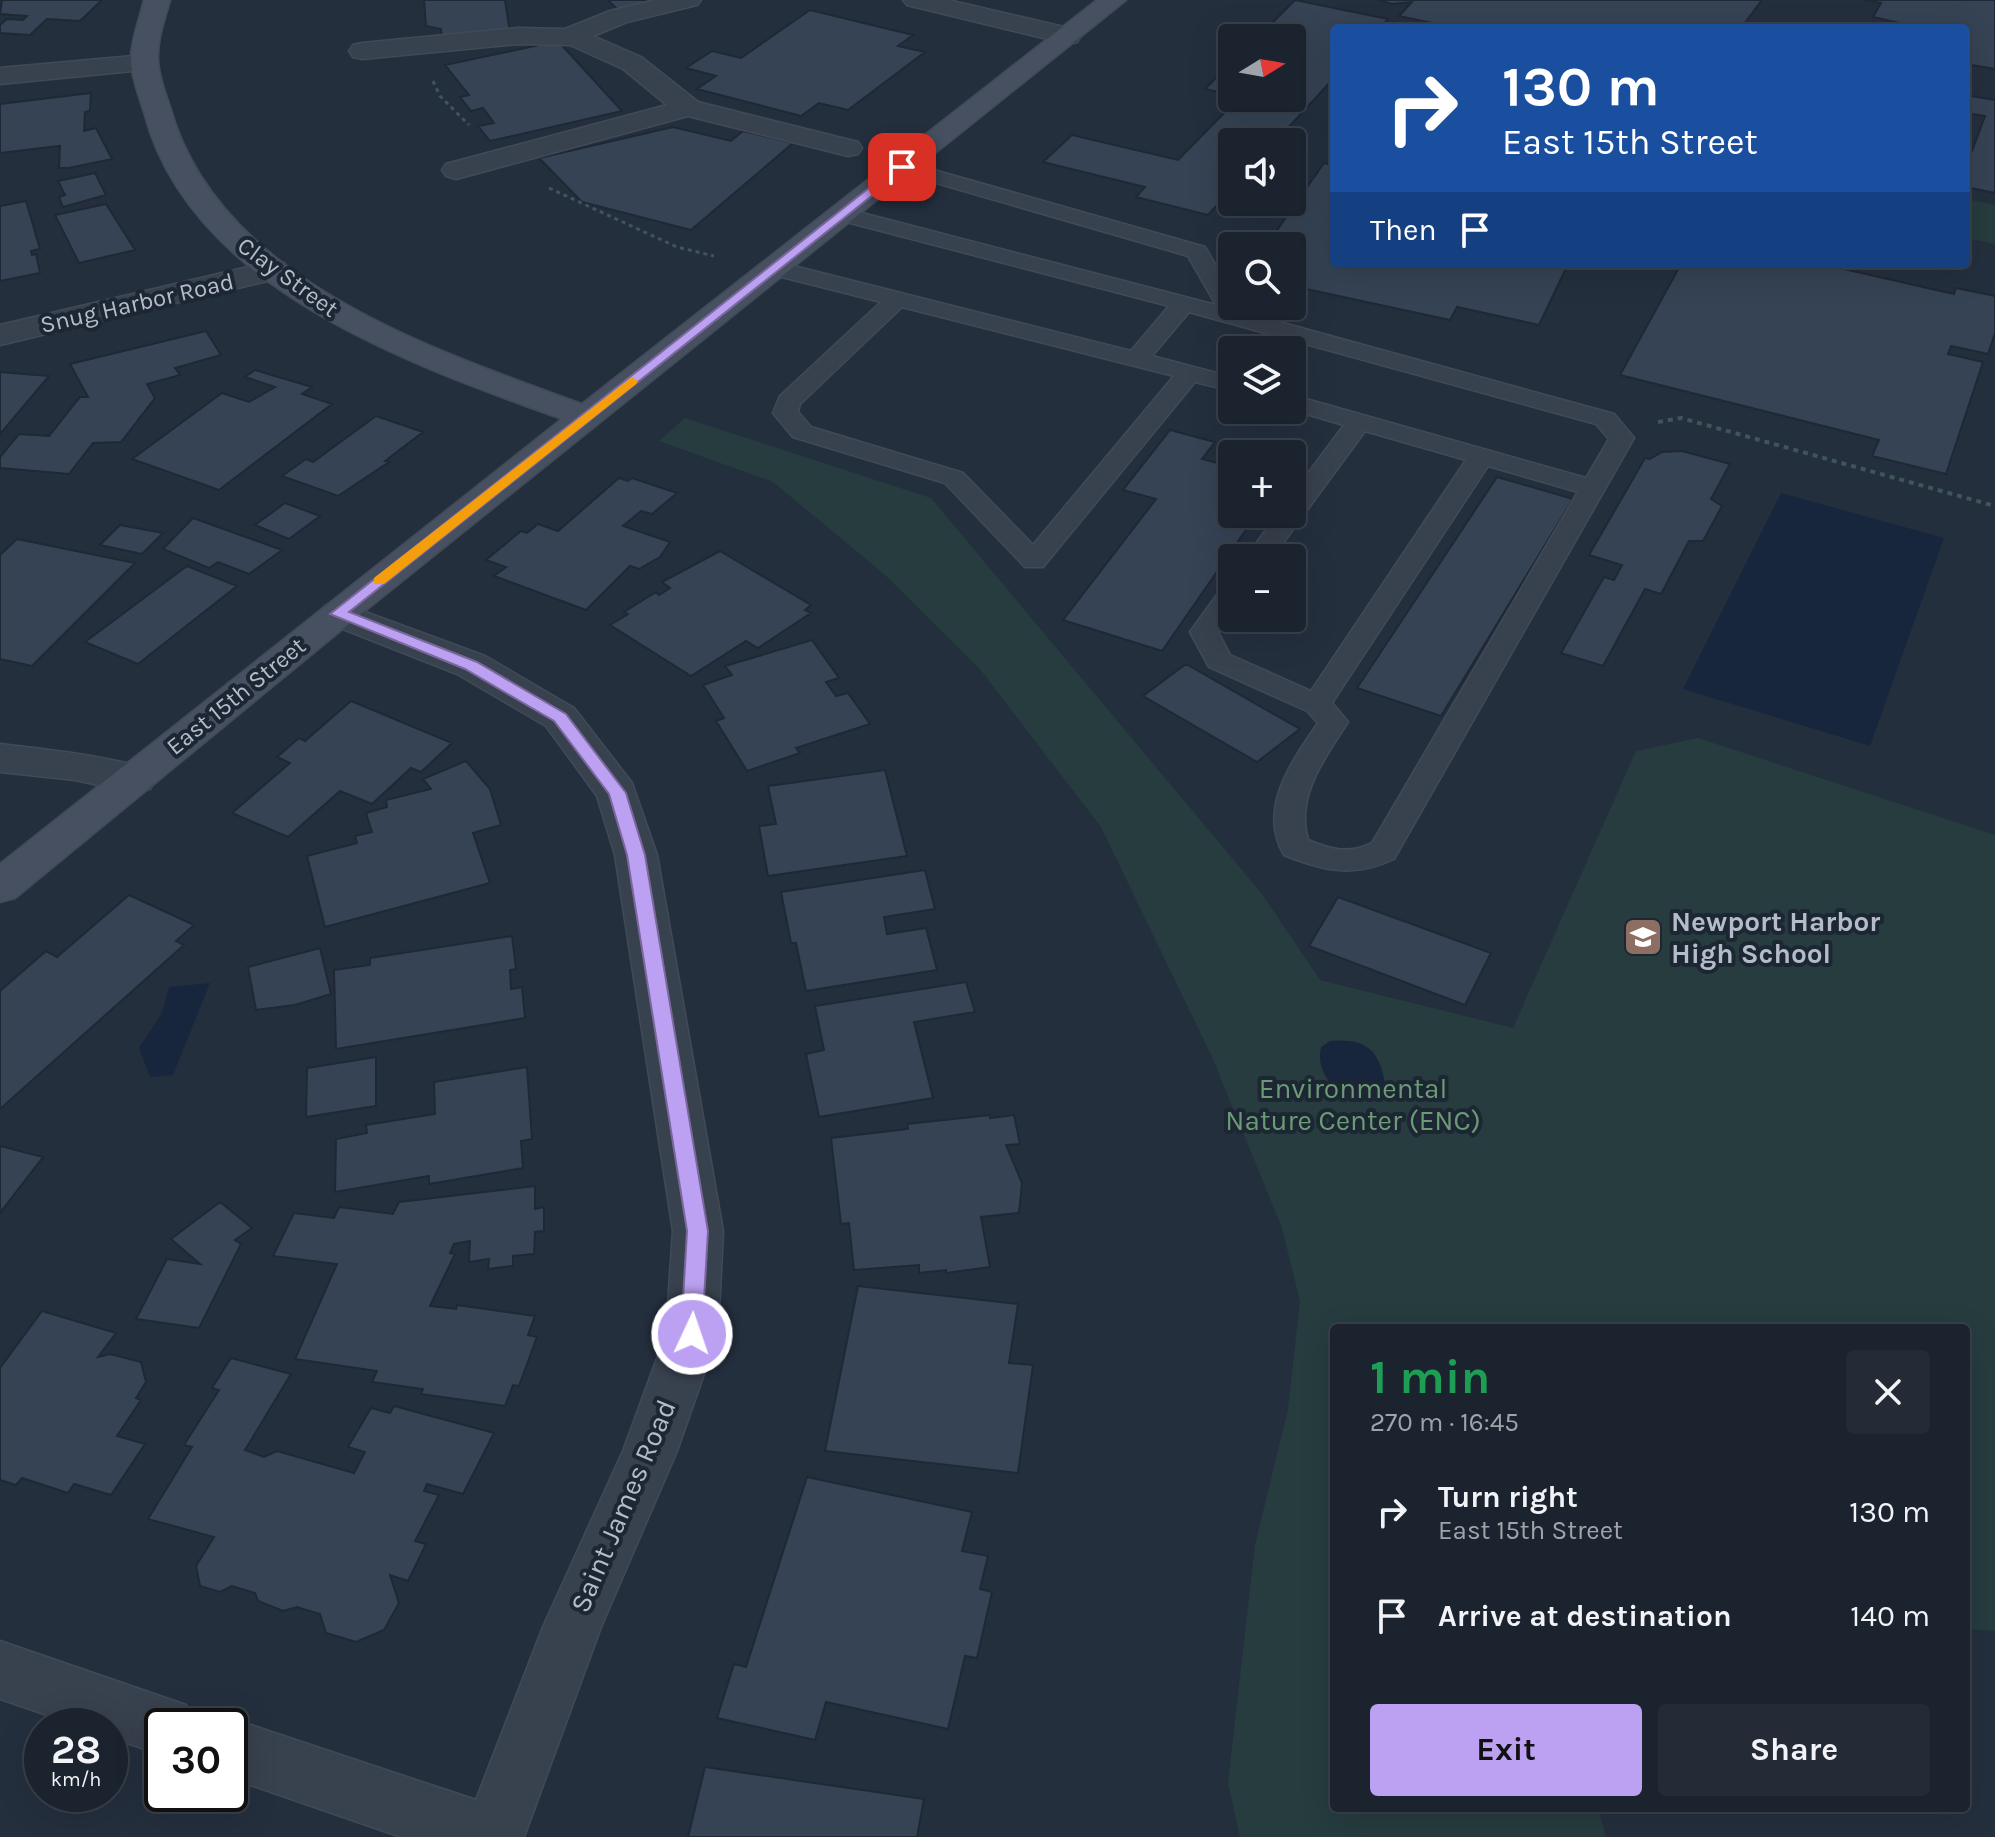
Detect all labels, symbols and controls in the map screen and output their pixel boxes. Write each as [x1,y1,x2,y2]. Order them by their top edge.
north arrow [1218,24,1306,112]
map controls [1218,24,1306,632]
text: 130 m [1502,54,1660,119]
icon: right [1370,56,1474,160]
text: East 15th Street [1502,121,1758,163]
button: sound [1218,128,1306,216]
pin [868,133,936,201]
icon: arrive [880,145,924,189]
icon: arrive [1453,208,1497,252]
text: Then [1370,212,1437,248]
street label: Clay Street [232,231,344,323]
button: search [1218,232,1306,320]
street label: Snug Harbor Road [38,267,236,339]
button: layers [1218,336,1306,424]
button: + [1218,440,1306,528]
button: − [1218,544,1306,632]
street label: East 15th Street [161,631,311,761]
place label: Newport Harbor High School [1671,905,1880,970]
school or university icon: Newport Harbor High School [1622,916,1664,958]
park label: Environmental Nature Center (ENC) [1225,1072,1481,1137]
position arrow [650,1292,734,1376]
text: 1 min [1370,1349,1490,1405]
button: close [1846,1350,1930,1434]
street label: Saint James Road [563,1395,683,1617]
text: 270 m · 16:45 [1370,1407,1519,1438]
text: Turn right [1438,1479,1578,1515]
icon: right [1370,1490,1414,1534]
text: 130 m [1849,1494,1930,1530]
text: East 15th Street [1438,1515,1623,1546]
icon: arrive [1370,1594,1414,1638]
text: Arrive at destination [1438,1598,1732,1634]
text: 140 m [1850,1598,1930,1634]
button: Exit [1370,1704,1642,1796]
button: Share [1658,1704,1930,1796]
speed limit sign: 30 [144,1708,248,1812]
text: 28 [51,1726,101,1773]
text: km/h [51,1768,101,1791]

